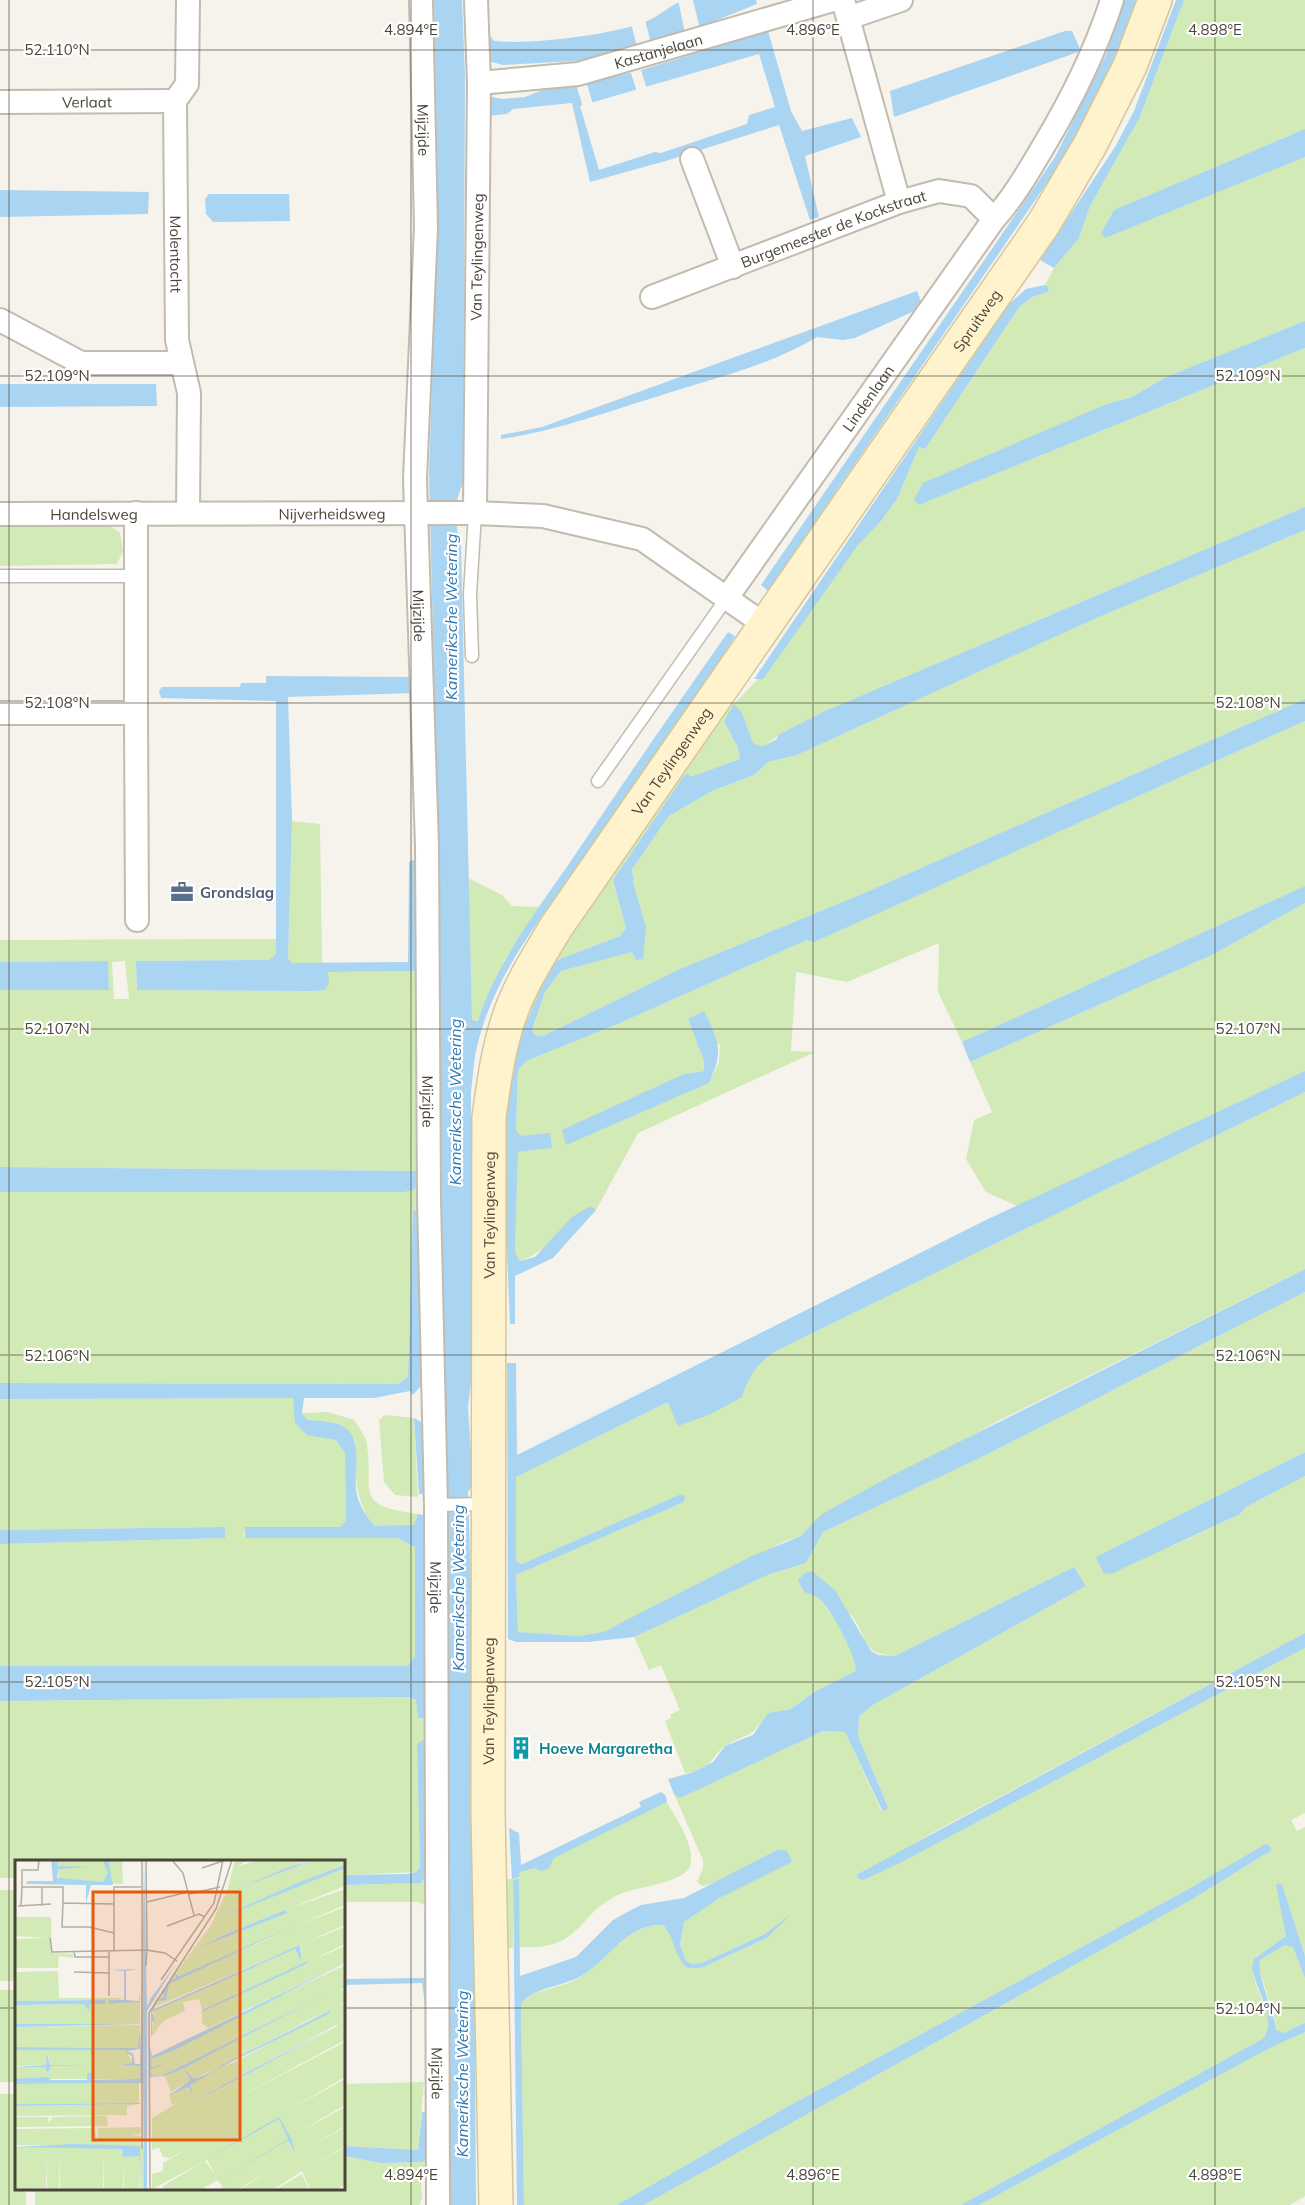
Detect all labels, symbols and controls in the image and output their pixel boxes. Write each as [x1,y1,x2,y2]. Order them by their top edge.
text: 4.894°E [384,20,438,39]
text: 4.896°E [786,20,840,39]
text: 4.898°E [1188,20,1242,39]
street label: Kastanjelaan [612,29,705,73]
text: 52.110°N [24,40,90,59]
street label: Verlaat [62,92,112,111]
street label: Mijzijde [414,104,434,156]
street label: Burgemeester de Kockstraat [738,186,928,271]
street label: Van Teylingenweg [466,193,488,321]
street label: Molentocht [166,215,186,293]
street label: Spruitweg [948,286,1005,355]
street label: Lindenlaan [838,361,898,435]
text: 52.109°N [24,366,90,385]
text: 52.109°N [1215,366,1281,385]
street label: Handelsweg [50,504,138,523]
street label: Nijverheidsweg [279,504,385,523]
water label: Kameriksche Wetering [441,533,461,700]
street label: Mijzijde [409,589,430,642]
text: 52.108°N [24,693,90,712]
text: 52.108°N [1215,693,1281,712]
street label: Van Teylingenweg [627,703,715,819]
office icon: Grondslag [169,879,195,905]
place label: Grondslag [200,883,274,902]
water label: Kameriksche Wetering [445,1018,465,1185]
text: 52.107°N [24,1019,90,1038]
text: 52.107°N [1215,1019,1281,1038]
street label: Mijzijde [419,1075,438,1128]
street label: Van Teylingenweg [479,1151,498,1279]
text: 52.106°N [24,1346,90,1365]
text: 52.106°N [1215,1346,1281,1365]
water label: Kameriksche Wetering [448,1504,468,1671]
street label: Mijzijde [427,1561,446,1614]
street label: Van Teylingenweg [479,1637,498,1765]
text: 52.105°N [24,1672,90,1691]
text: 52.105°N [1215,1672,1281,1691]
building icon: Hoeve Margaretha [508,1735,534,1761]
place label: Hoeve Margaretha [539,1739,673,1758]
inset map [15,1860,345,2190]
water label: Kameriksche Wetering [452,1990,472,2157]
text: 52.104°N [1215,1999,1281,2018]
street label: Mijzijde [428,2047,447,2100]
text: 4.894°E [384,2165,438,2184]
text: 4.896°E [786,2165,840,2184]
text: 4.898°E [1188,2165,1242,2184]

